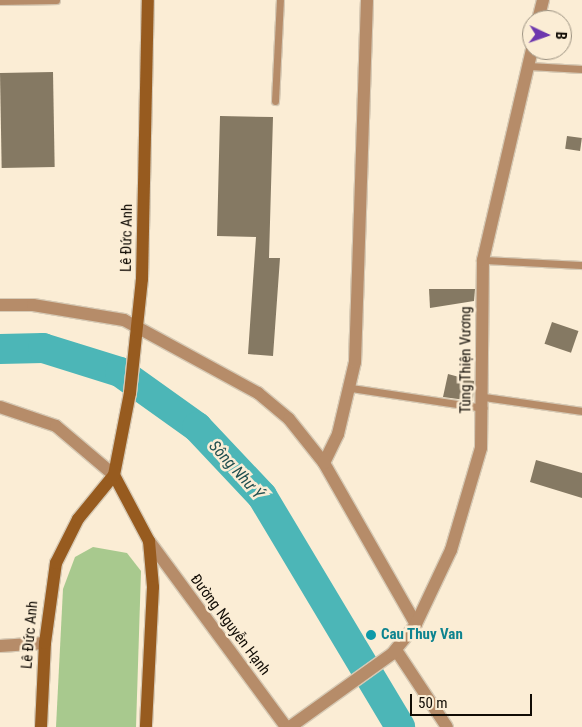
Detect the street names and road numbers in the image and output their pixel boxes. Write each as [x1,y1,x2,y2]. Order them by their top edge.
street label: Lê Đức Anh [117,204,137,272]
street label: Tùng Thiện Vương [457,306,475,414]
street label: Đường Nguyễn Hạnh [186,571,274,679]
street label: Lê Đức Anh [18,600,42,670]

